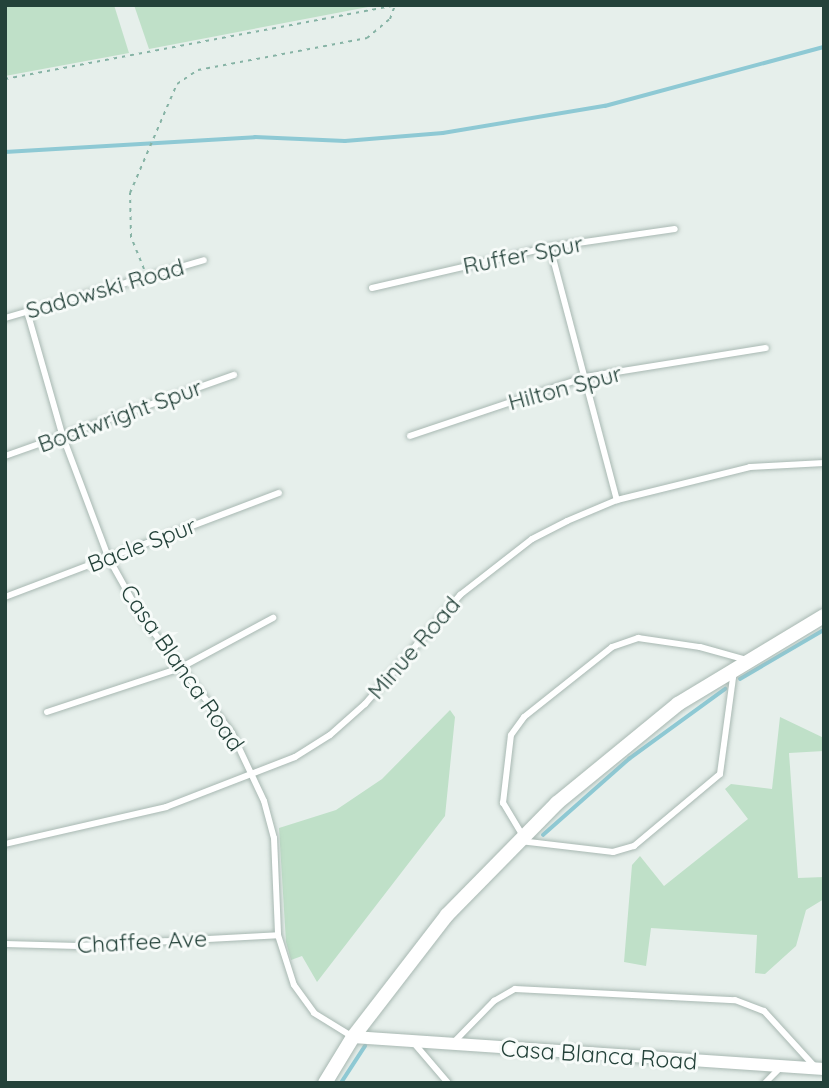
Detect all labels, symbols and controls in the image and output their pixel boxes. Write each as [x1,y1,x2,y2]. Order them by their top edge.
street label: Ruffer Spur [461,230,585,280]
street label: Sadowski Road [23,253,187,325]
street label: Hilton Spur [505,360,625,416]
street label: Boatwright Spur [34,373,206,459]
street label: Bacle Spur [84,512,200,578]
street label: Casa Blanca Road [114,579,250,757]
street label: Minue Road [362,591,466,705]
street label: Chaffee Ave [76,925,208,959]
street label: Casa Blanca Road [500,1034,698,1076]

